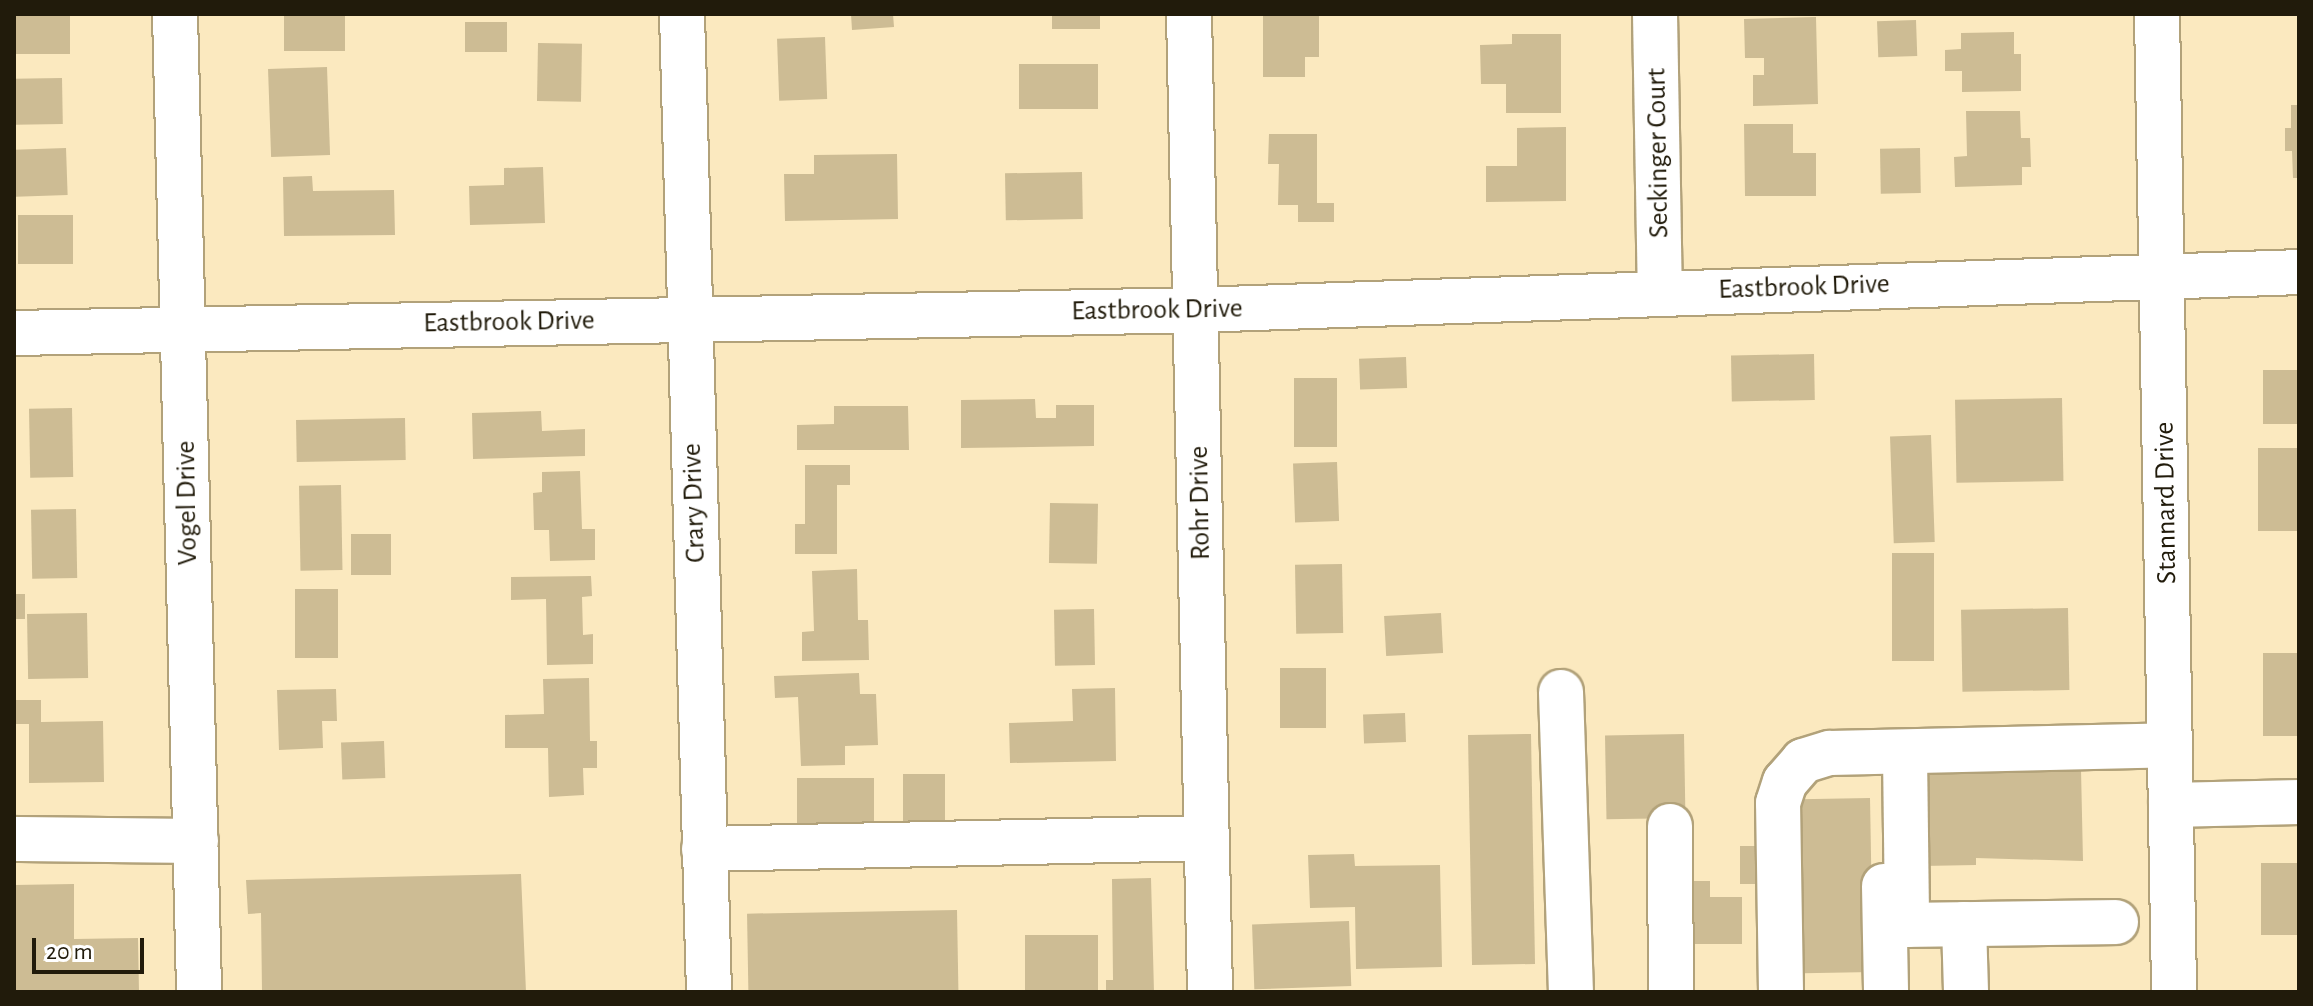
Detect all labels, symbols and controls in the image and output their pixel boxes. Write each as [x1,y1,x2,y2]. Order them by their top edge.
street label: Seckinger Court [1640,68,1676,238]
street label: Eastbrook Drive [1718,267,1890,307]
street label: Eastbrook Drive [1071,292,1243,328]
street label: Eastbrook Drive [423,304,595,340]
street label: Stannard Drive [2148,421,2184,585]
street label: Vogel Drive [169,440,205,566]
street label: Crary Drive [675,443,713,563]
street label: Rohr Drive [1182,445,1218,561]
scale bar [36,922,148,972]
text: 20 m [46,940,93,964]

